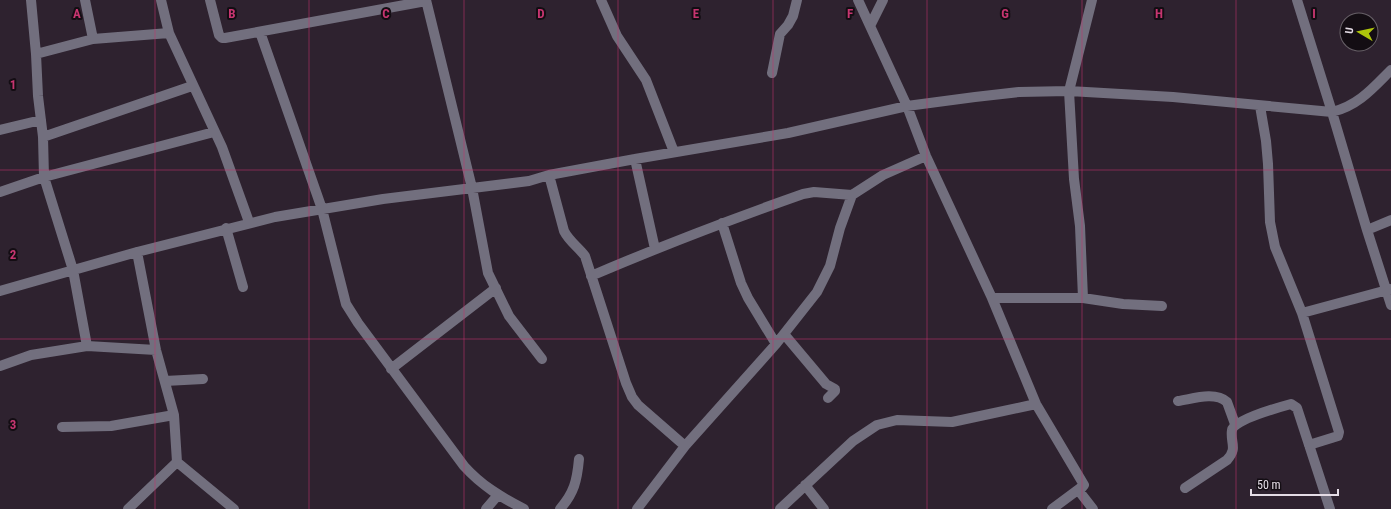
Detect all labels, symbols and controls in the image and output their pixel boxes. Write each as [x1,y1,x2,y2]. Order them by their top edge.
text: A [73,6,81,21]
text: B [228,6,236,21]
text: C [382,6,390,21]
text: D [537,6,545,21]
text: E [693,6,700,21]
text: F [847,6,853,21]
text: G [1001,6,1009,21]
text: H [1155,6,1163,21]
text: I [1312,6,1316,21]
north arrow [1339,12,1379,52]
text: U [1343,26,1357,35]
text: 1 [10,77,16,92]
text: 2 [10,247,17,262]
text: 3 [10,417,16,432]
scale bar [1251,471,1338,497]
text: 50 m [1257,478,1281,492]

